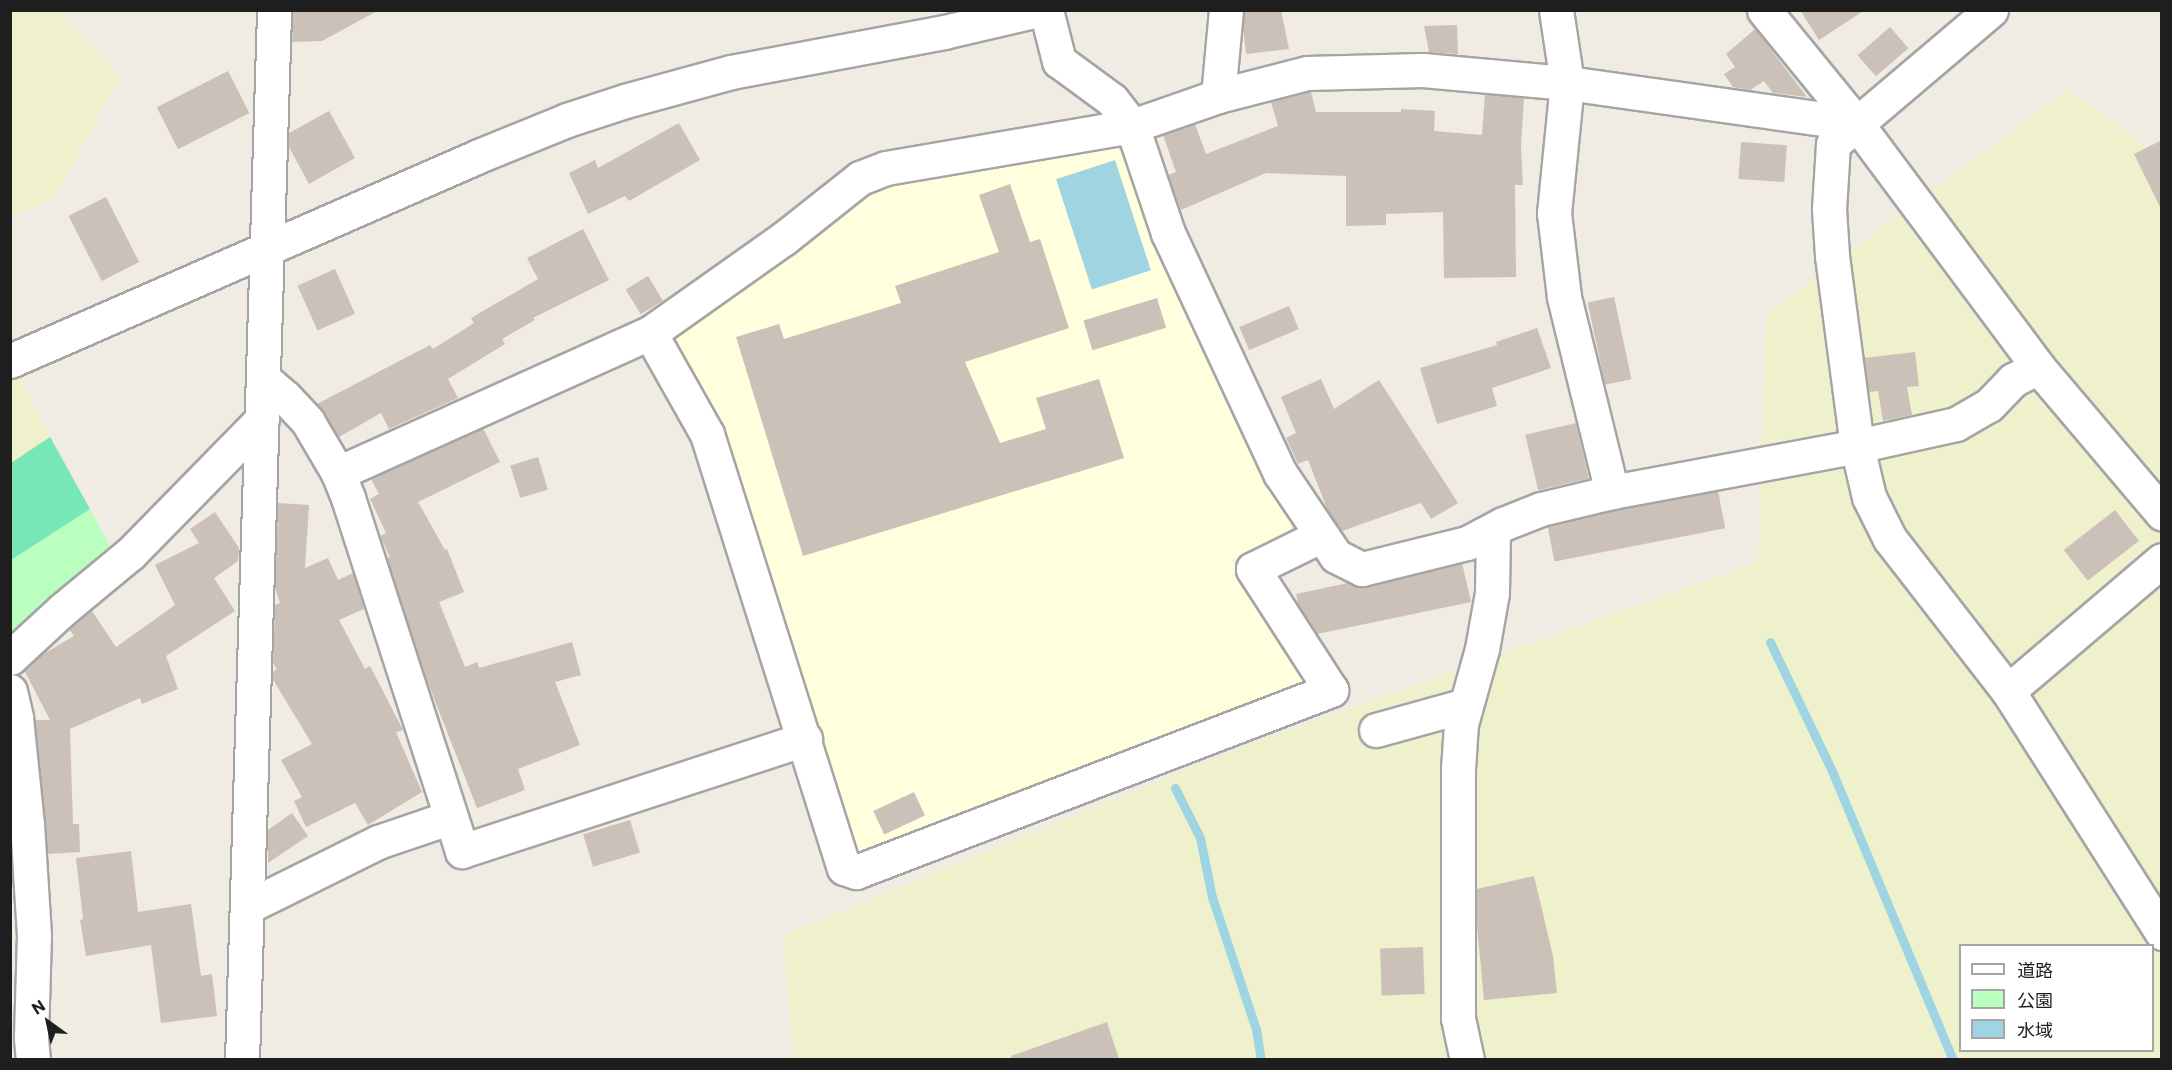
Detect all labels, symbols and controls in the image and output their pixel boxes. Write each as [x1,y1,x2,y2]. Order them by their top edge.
legend [1959,944,2154,1052]
text: 道路 [2017,959,2053,981]
text: 公園 [2017,989,2053,1011]
north arrow [18,992,78,1052]
text: N [28,995,48,1018]
text: 水域 [2017,1019,2053,1041]

